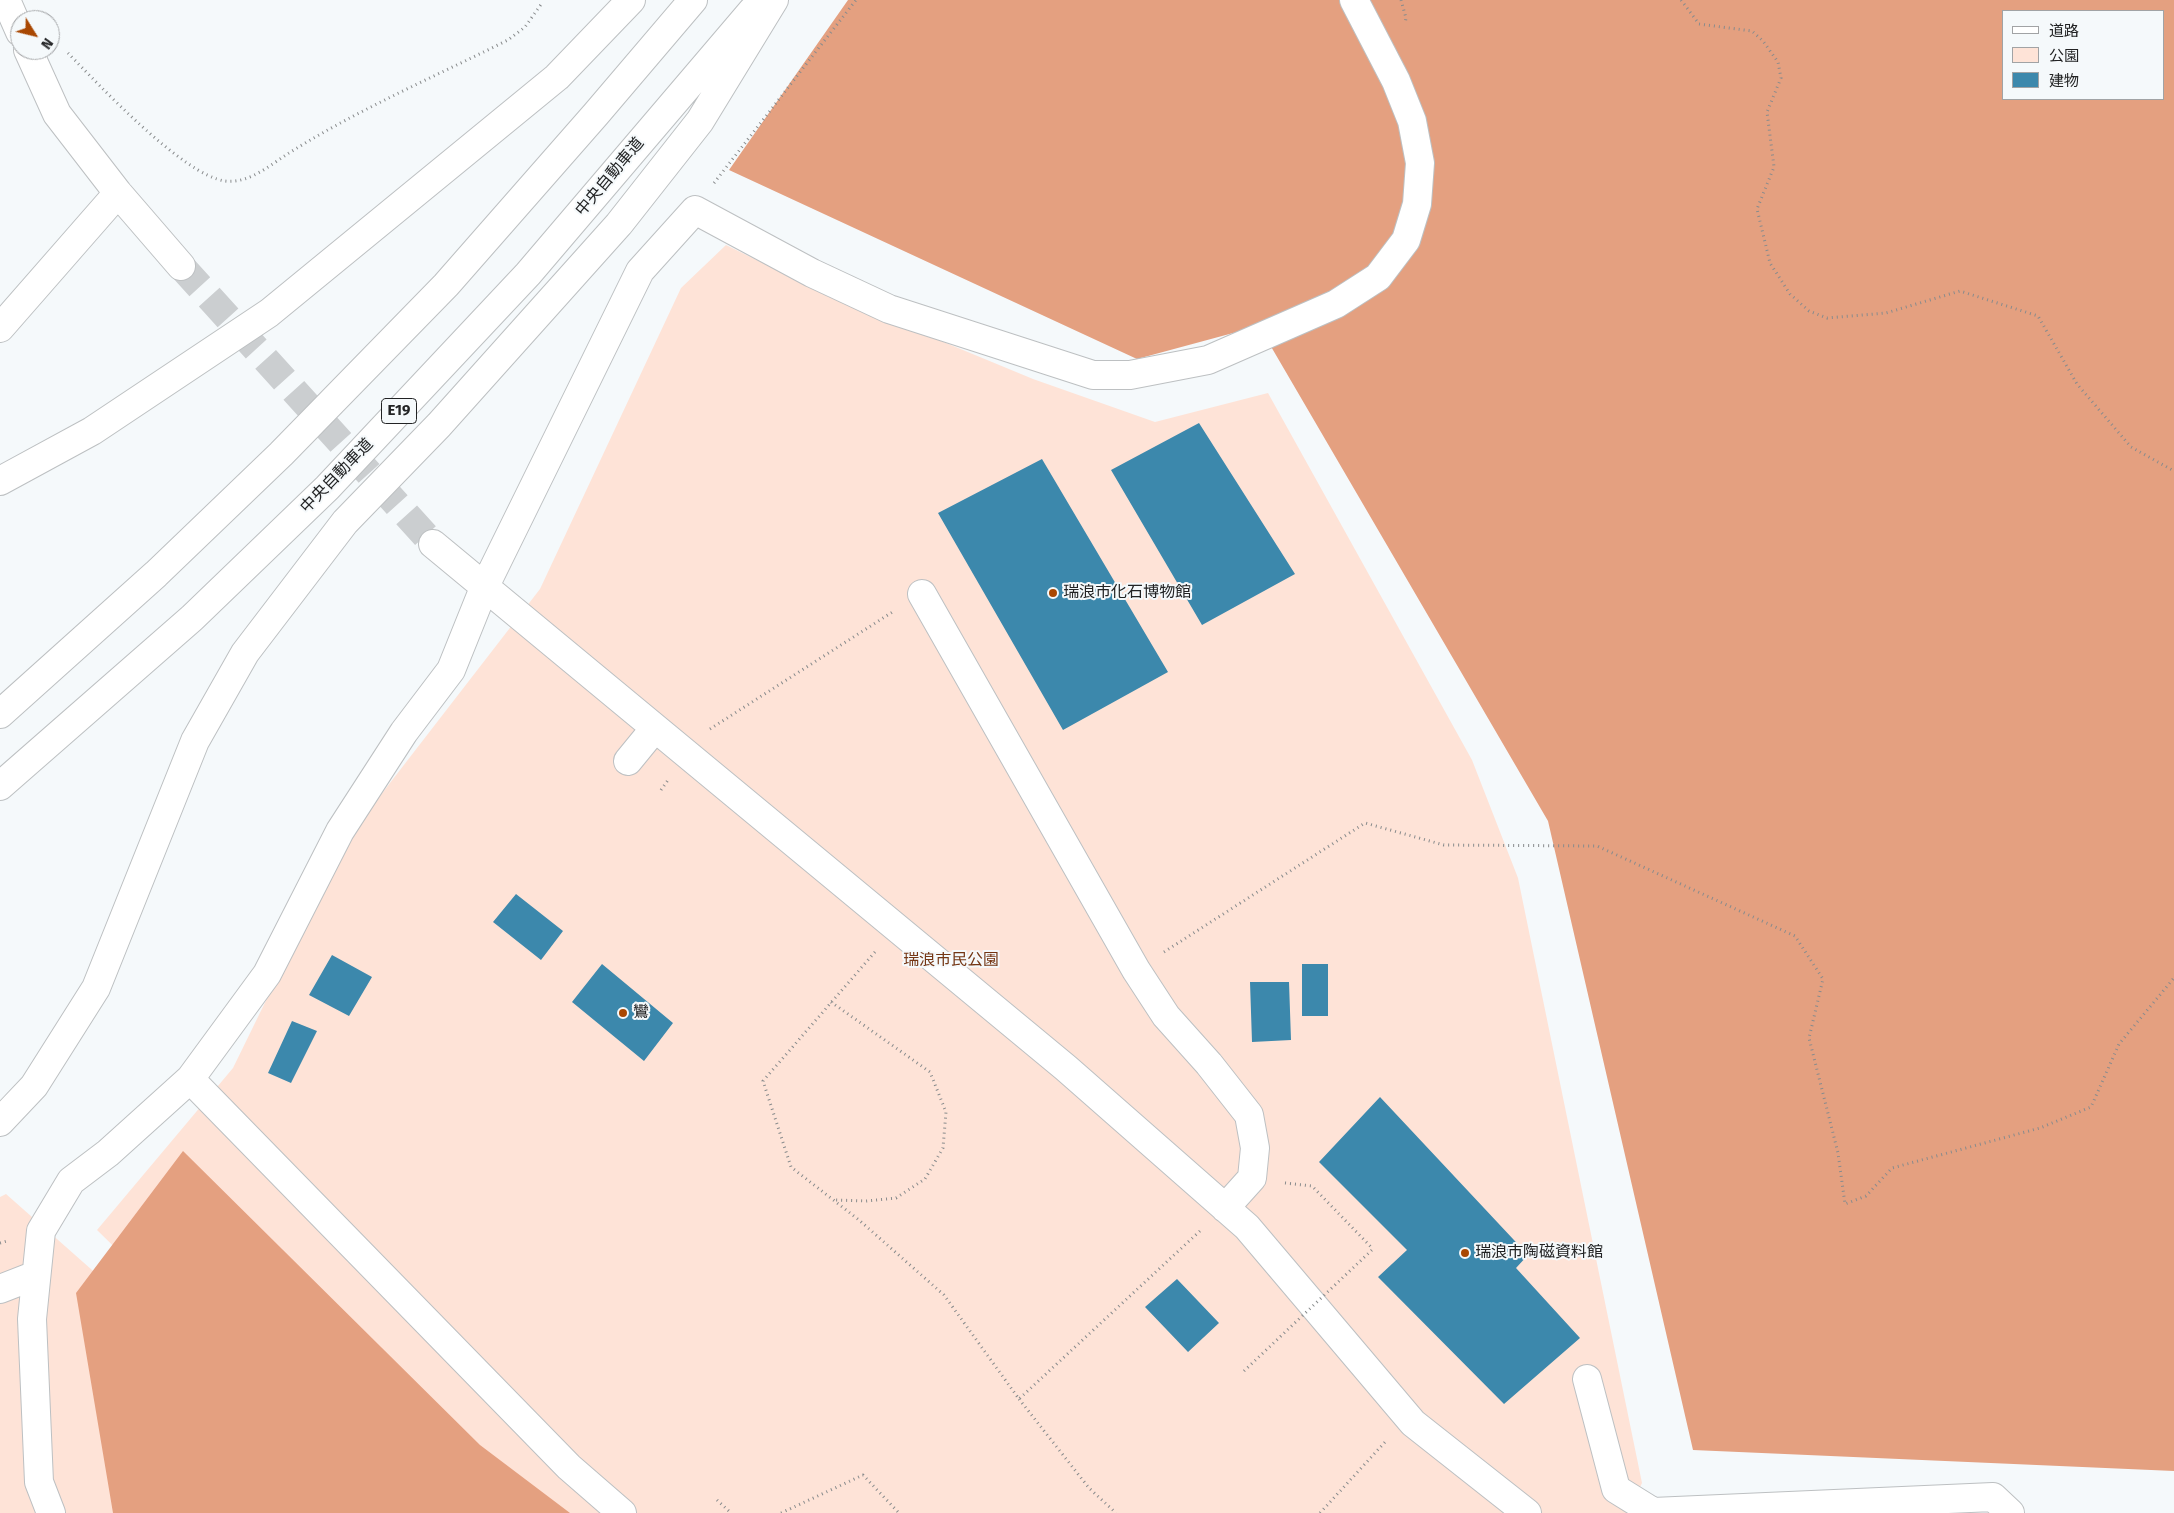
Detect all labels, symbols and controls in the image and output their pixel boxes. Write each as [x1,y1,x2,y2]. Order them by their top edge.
north arrow [10,10,60,60]
legend [2002,10,2164,100]
text: 道路 [2049,22,2079,40]
text: N [37,35,56,52]
text: 公園 [2049,47,2079,65]
text: 建物 [2049,72,2079,90]
street label: 中央自動車道 [572,134,648,220]
road number: E19 [382,398,416,424]
street label: 中央自動車道 [297,435,377,517]
place label: 瑞浪市化石博物館 [1063,583,1191,603]
marker: 瑞浪市化石博物館 [1047,587,1059,599]
park label: 瑞浪市民公園 [903,951,999,971]
place label: 鸞 [633,1003,649,1023]
marker: 鸞 [617,1007,629,1019]
place label: 瑞浪市陶磁資料館 [1475,1243,1603,1263]
marker: 瑞浪市陶磁資料館 [1459,1247,1471,1259]

